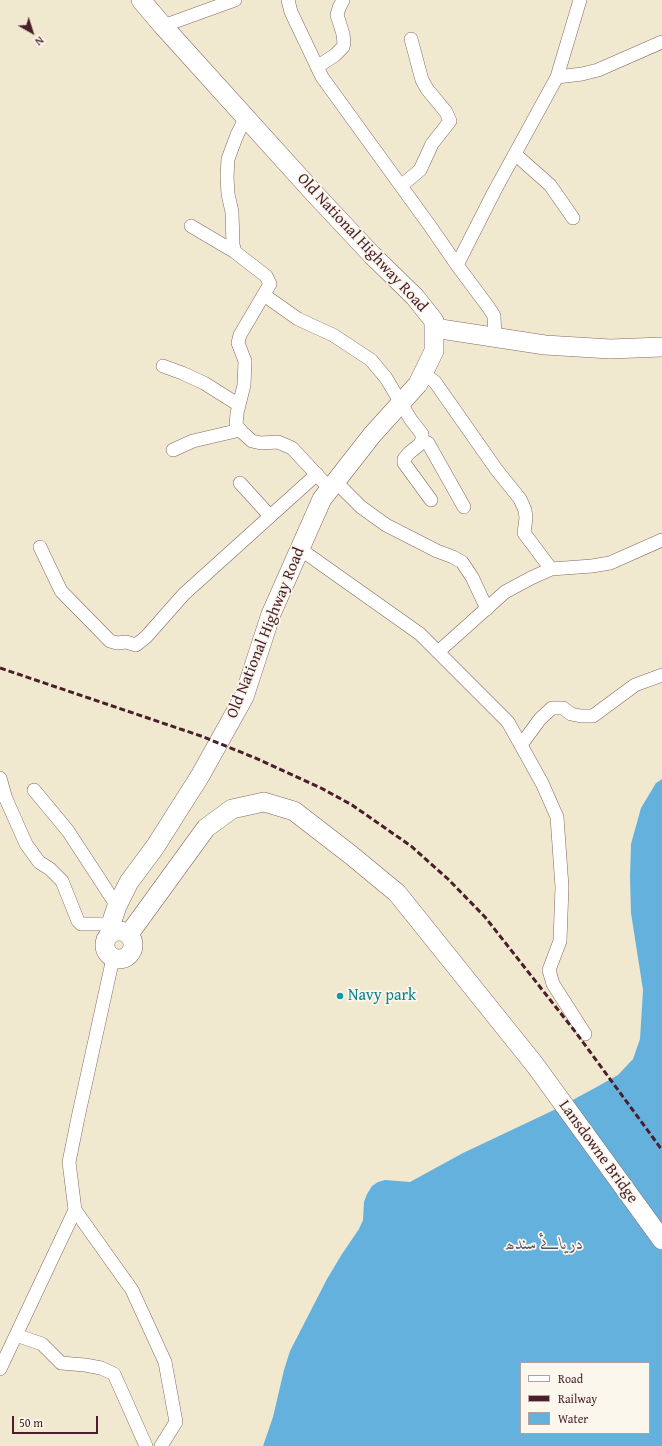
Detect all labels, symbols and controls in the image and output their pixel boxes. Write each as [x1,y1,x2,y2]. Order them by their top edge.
north arrow [12,12,52,52]
text: N [32,33,47,50]
street label: Old National Highway Road [293,170,431,316]
street label: Old National Highway Road [223,545,309,721]
place label: Navy park [348,986,416,1006]
marker: Navy park [335,991,345,1001]
street label: Lansdowne Bridge [554,1097,642,1207]
water label: دریائے سندھ [505,1235,583,1255]
legend [520,1362,650,1434]
text: Road [558,1370,583,1387]
text: Railway [558,1390,597,1407]
scale bar [14,1408,100,1434]
text: Water [558,1410,588,1427]
text: 50 m [19,1414,43,1431]

